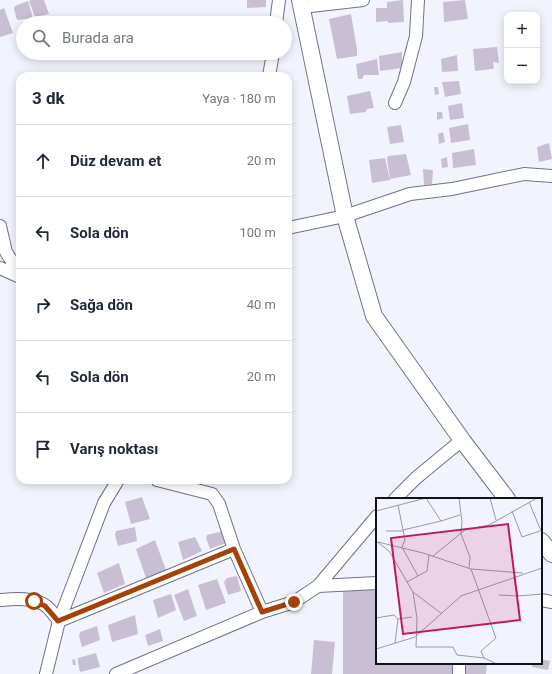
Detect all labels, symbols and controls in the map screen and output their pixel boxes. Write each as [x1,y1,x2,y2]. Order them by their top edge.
map controls [504,12,540,84]
button: + [504,12,540,48]
search box [16,16,292,60]
icon: search [30,27,52,49]
text: Burada ara [62,29,134,47]
button: − [504,48,540,84]
text: 3 dk [32,88,65,108]
text: Yaya · 180 m [202,91,276,106]
icon: ahead [32,150,54,172]
text: Düz devam et [70,152,161,170]
text: 20 m [247,153,276,168]
icon: left [32,222,54,244]
text: Sola dön [70,224,129,242]
text: 100 m [239,225,276,240]
icon: right [32,294,54,316]
text: Sağa dön [70,296,133,314]
text: 40 m [247,297,276,312]
icon: left [32,366,54,388]
text: Sola dön [70,368,129,386]
text: 20 m [247,369,276,384]
icon: arrive [32,438,54,460]
text: Varış noktası [70,440,158,458]
inset map [376,498,542,664]
route start [25,592,43,610]
route end [285,593,303,611]

